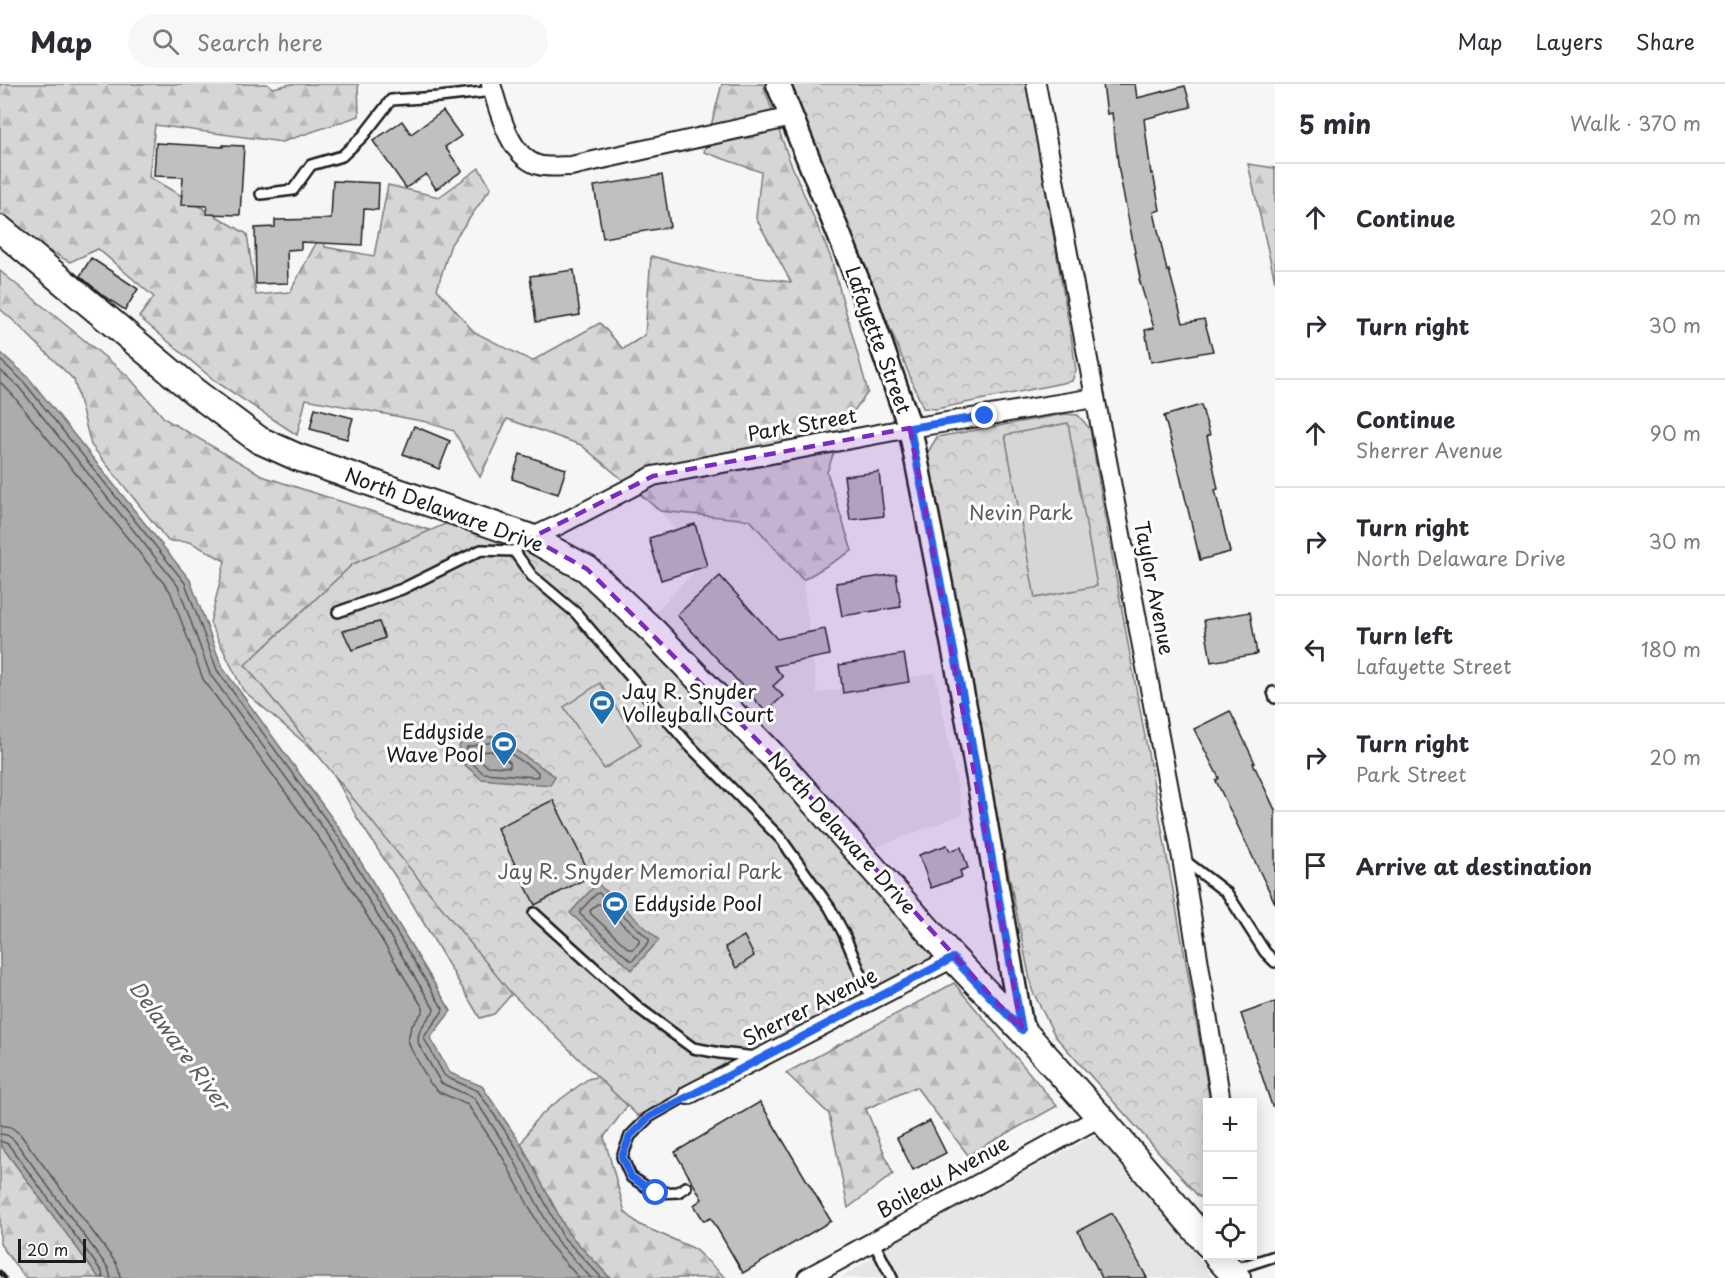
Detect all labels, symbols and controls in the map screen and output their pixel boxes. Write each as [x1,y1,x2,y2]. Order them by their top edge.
search box [128,14,548,68]
text: Map [30,20,92,63]
icon: search [149,25,182,58]
text: Search here [197,25,323,58]
text: Map [1458,25,1502,57]
text: Layers [1535,25,1603,57]
text: Share [1636,25,1695,57]
text: 5 min [1299,104,1371,143]
text: Walk · 370 m [1570,108,1701,138]
icon: ahead [1299,201,1332,234]
text: Continue [1356,201,1455,234]
text: 20 m [1649,202,1701,232]
street label: Lafayette Street [838,262,920,418]
icon: right [1299,309,1332,342]
text: Turn right [1356,309,1469,342]
text: 30 m [1648,310,1701,340]
street label: Park Street [745,400,859,448]
route end [971,402,997,428]
text: Continue [1356,402,1455,435]
icon: ahead [1299,417,1332,450]
text: 90 m [1650,418,1701,448]
text: Sherrer Avenue [1356,435,1503,465]
street label: North Delaware Drive [341,459,548,559]
park label: Nevin Park [969,497,1073,527]
text: Turn right [1356,510,1469,543]
street label: Taylor Avenue [1127,518,1183,657]
icon: right [1299,525,1332,558]
text: 30 m [1648,526,1701,556]
text: North Delaware Drive [1356,543,1566,573]
text: Turn left [1356,618,1453,651]
icon: left [1299,633,1332,666]
text: 180 m [1641,634,1701,664]
text: Lafayette Street [1356,651,1511,681]
place label: Jay R. Snyder Volleyball Court [622,676,774,729]
sports icon: Jay R. Snyder Volleyball Court [587,688,617,726]
place label: Eddyside Wave Pool [386,716,484,769]
text: Turn right [1356,726,1469,759]
sports icon: Eddyside Wave Pool [489,729,519,767]
icon: right [1299,741,1332,774]
text: 20 m [1649,742,1701,772]
street label: North Delaware Drive [761,744,924,920]
text: Park Street [1356,759,1466,789]
icon: arrive [1299,849,1332,882]
text: Arrive at destination [1356,849,1592,882]
park label: Jay R. Snyder Memorial Park [498,856,782,886]
place label: Eddyside Pool [634,888,762,918]
sports icon: Eddyside Pool [600,889,630,927]
street label: Sherrer Avenue [737,959,882,1053]
water label: Delaware River [122,973,241,1119]
map controls [1203,1098,1257,1260]
button: + [1203,1098,1257,1152]
street label: Boileau Avenue [871,1127,1014,1225]
button: − [1203,1152,1257,1206]
route start [642,1179,668,1205]
button: locate [1203,1206,1257,1260]
scale bar [18,1236,86,1264]
text: 20 m [27,1237,68,1261]

